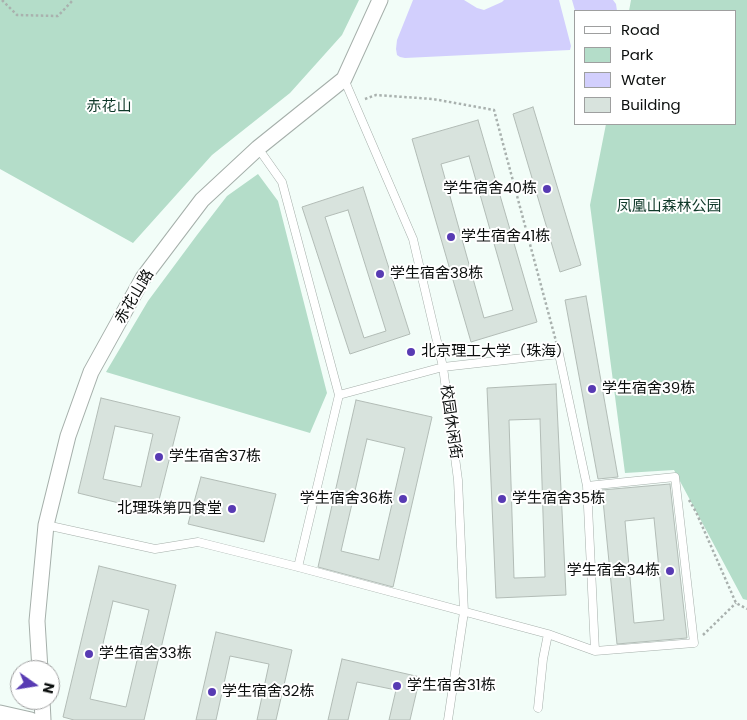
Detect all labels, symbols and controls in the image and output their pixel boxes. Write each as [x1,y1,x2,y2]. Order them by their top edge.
legend [574,10,737,125]
text: Road [621,19,660,40]
text: Park [621,44,653,65]
text: Water [621,69,666,90]
text: Building [621,94,681,115]
park label: 赤花山 [87,98,131,116]
place label: 学生宿舍40栋 [443,180,537,198]
marker: 学生宿舍40栋 [541,183,553,195]
park label: 凤凰山森林公园 [617,198,721,216]
place label: 学生宿舍41栋 [461,228,550,246]
marker: 学生宿舍41栋 [445,231,457,243]
place label: 学生宿舍38栋 [390,265,483,283]
street label: 赤花山路 [112,267,158,327]
marker: 学生宿舍38栋 [374,268,386,280]
place label: 北京理工大学（珠海） [421,343,571,361]
marker: 北京理工大学（珠海） [405,346,417,358]
place label: 学生宿舍39栋 [602,380,695,398]
marker: 学生宿舍39栋 [586,383,598,395]
street label: 校园休闲街 [436,384,464,460]
place label: 学生宿舍37栋 [169,448,261,466]
marker: 学生宿舍37栋 [153,451,165,463]
place label: 学生宿舍36栋 [300,490,393,508]
place label: 学生宿舍35栋 [512,490,605,508]
marker: 学生宿舍36栋 [397,493,409,505]
marker: 学生宿舍35栋 [496,493,508,505]
place label: 北理珠第四食堂 [117,500,222,518]
marker: 北理珠第四食堂 [226,503,238,515]
place label: 学生宿舍34栋 [567,562,660,580]
marker: 学生宿舍34栋 [664,565,676,577]
place label: 学生宿舍33栋 [99,645,192,663]
marker: 学生宿舍33栋 [83,648,95,660]
north arrow [10,660,60,710]
place label: 学生宿舍31栋 [407,677,496,695]
marker: 学生宿舍31栋 [391,680,403,692]
text: N [38,681,60,696]
place label: 学生宿舍32栋 [222,683,314,701]
marker: 学生宿舍32栋 [206,686,218,698]

